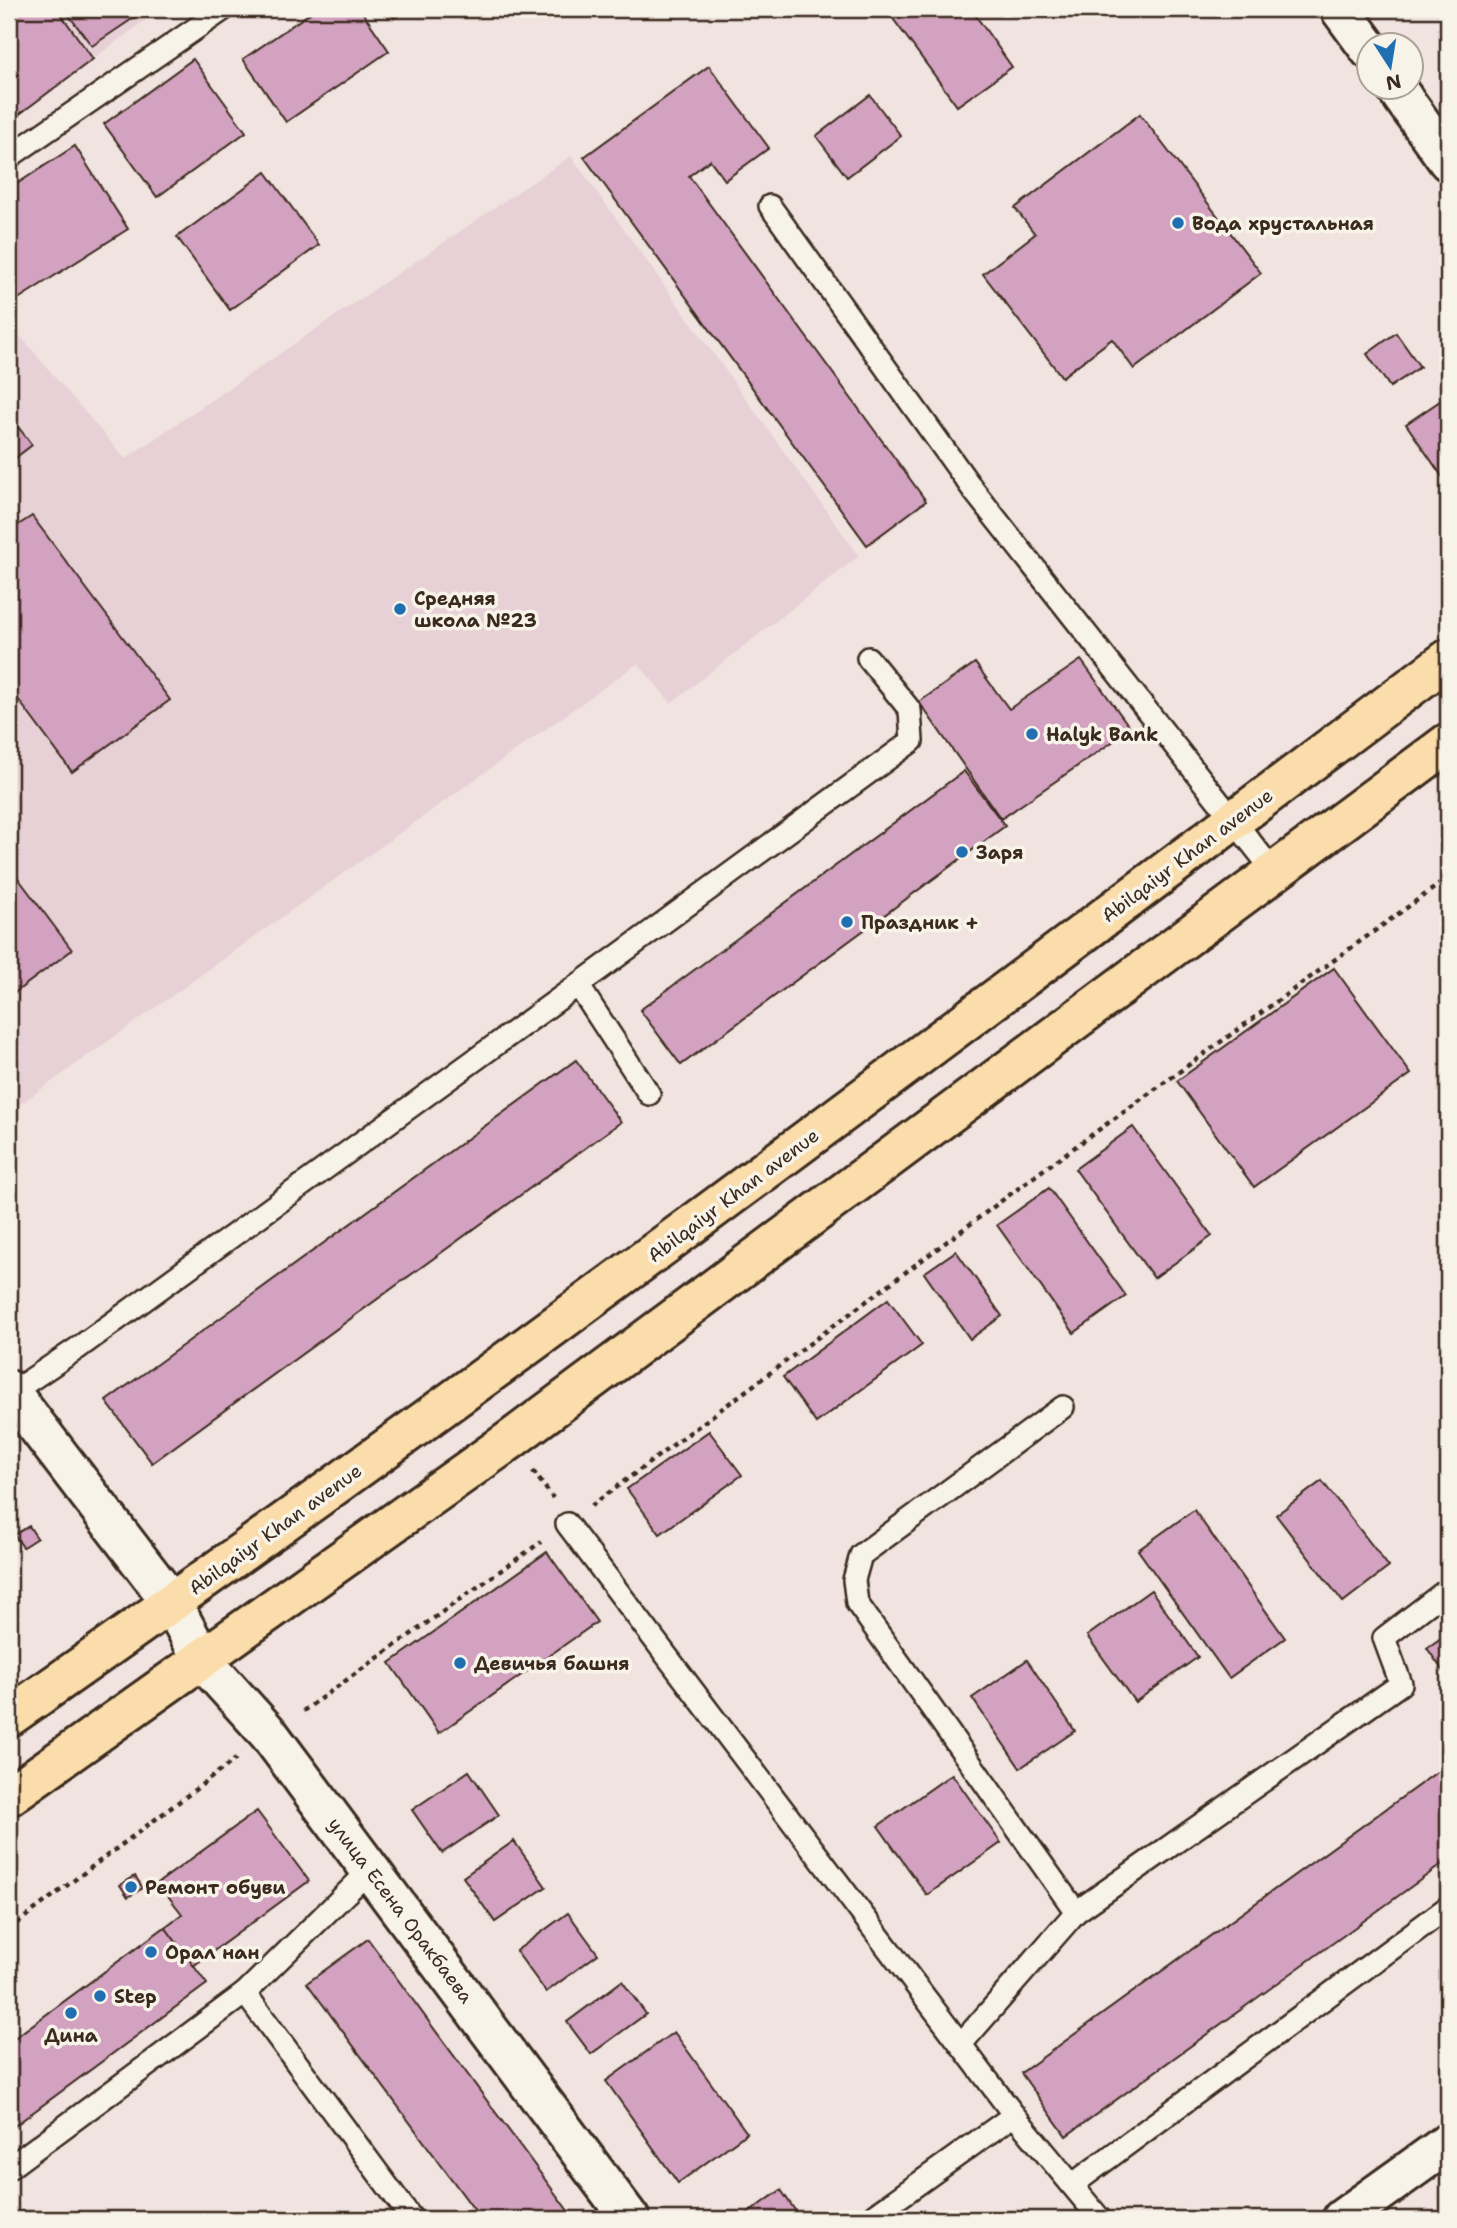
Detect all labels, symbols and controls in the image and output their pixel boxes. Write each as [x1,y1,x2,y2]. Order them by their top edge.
north arrow [1356,32,1426,102]
text: N [1383,68,1403,96]
place label: Вода хрустальная [1192,211,1374,236]
marker: Вода хрустальная [1170,215,1186,231]
place label: Средняя школа №23 [414,586,537,633]
marker: Средняя школа №23 [392,601,408,617]
place label: Halyk Bank [1046,722,1158,747]
marker: Halyk Bank [1024,726,1040,742]
street label: Abilqaiyr Khan avenue [1097,783,1278,928]
place label: Заря [976,840,1023,865]
marker: Заря [954,844,970,860]
place label: Праздник + [861,910,979,935]
marker: Праздник + [839,914,855,930]
street label: Abilqaiyr Khan avenue [643,1123,824,1268]
street label: Abilqaiyr Khan avenue [184,1458,367,1601]
place label: Девичья башня [474,1651,629,1676]
marker: Девичья башня [452,1655,468,1671]
street label: улица Есена Оракбаева [322,1812,479,2008]
place label: Ремонт обуви [145,1875,286,1900]
marker: Ремонт обуви [123,1879,139,1895]
place label: Орал нан [165,1940,260,1965]
marker: Орал нан [143,1944,159,1960]
place label: Step [114,1984,157,2009]
marker: Step [92,1988,108,2004]
marker: Дина [63,2005,79,2021]
place label: Дина [44,2023,98,2048]

